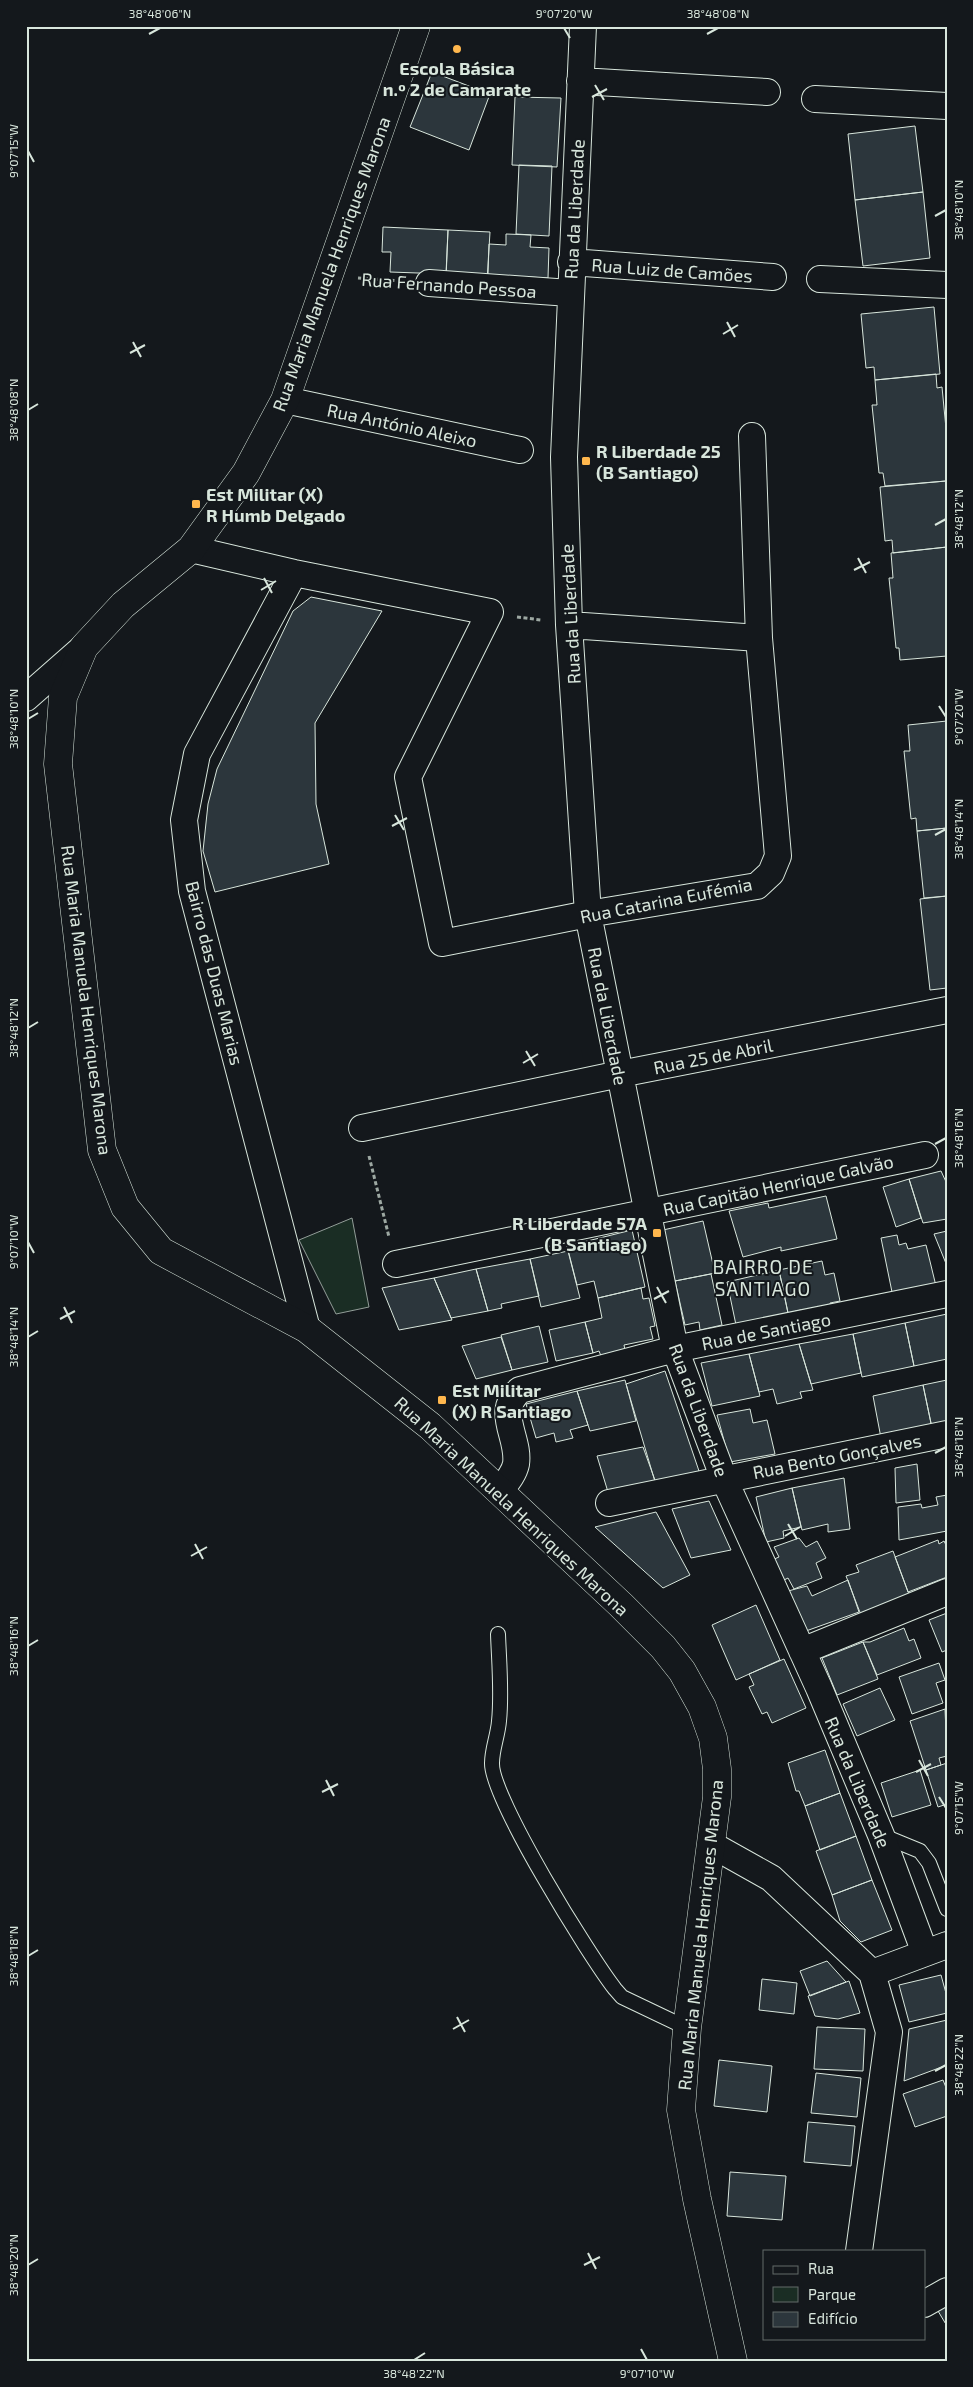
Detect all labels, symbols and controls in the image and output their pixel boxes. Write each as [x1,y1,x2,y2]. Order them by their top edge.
text: 38°48'06"N [129,6,191,20]
text: 9°07'20"W [536,6,592,20]
text: 38°48'08"N [687,6,749,20]
marker: Escola Básica n.º 2 de Camarate [451,43,463,55]
place label: Escola Básica n.º 2 de Camarate [383,57,531,100]
street label: Rua Maria Manuela Henriques Marona [267,114,395,414]
text: 9°07'15"W [6,124,20,178]
street label: Rua da Liberdade [559,138,589,280]
text: 38°48'10"N [951,180,965,240]
street label: Rua Luiz de Camões [591,253,753,287]
street label: Rua Fernando Pessoa [361,268,537,302]
text: 38°48'08"N [6,379,20,441]
street label: Rua António Aleixo [325,398,479,452]
place label: R Liberdade 25 (B Santiago) [596,440,721,483]
marker: R Liberdade 25 (B Santiago) [580,455,592,467]
place label: Est Militar (X) R Humb Delgado [206,483,345,526]
text: 38°48'12"N [951,489,965,549]
marker: Est Militar (X) R Humb Delgado [190,498,202,510]
street label: Rua da Liberdade [555,543,585,685]
text: 38°48'10"N [6,689,20,749]
text: 9°07'20"W [951,689,965,745]
text: 38°48'14"N [951,799,965,859]
street label: Rua Maria Manuela Henriques Marona [57,844,117,1156]
street label: Rua Catarina Eufémia [578,873,754,927]
street label: Bairro das Duas Marias [181,879,249,1067]
street label: Rua da Liberdade [584,945,632,1087]
text: 38°48'12"N [6,998,20,1058]
street label: Rua 25 de Abril [651,1034,775,1078]
text: 38°48'16"N [951,1108,965,1168]
street label: Rua Capitão Henrique Galvão [661,1150,895,1220]
place label: R Liberdade 57A (B Santiago) [512,1212,647,1255]
text: 9°07'10"W [6,1215,20,1269]
marker: R Liberdade 57A (B Santiago) [651,1227,663,1239]
district label: BAIRRO DE SANTIAGO [712,1255,814,1300]
text: 38°48'14"N [6,1307,20,1367]
street label: Rua de Santiago [700,1308,832,1354]
street label: Rua da Liberdade [665,1340,733,1480]
place label: Est Militar (X) R Santiago [452,1379,571,1422]
street label: Rua Maria Manuela Henriques Marona [390,1391,634,1621]
marker: Est Militar (X) R Santiago [436,1394,448,1406]
text: 38°48'18"N [951,1417,965,1477]
street label: Rua Bento Gonçalves [751,1429,923,1484]
text: 38°48'16"N [6,1616,20,1676]
street label: Rua da Liberdade [820,1713,896,1851]
street label: Rua Maria Manuela Henriques Marona [673,1779,727,2091]
text: 9°07'15"W [951,1781,965,1835]
text: 38°48'18"N [6,1926,20,1986]
text: 38°48'22"N [951,2034,965,2096]
text: 38°48'20"N [6,2234,20,2296]
legend [763,2250,926,2340]
text: Rua [808,2259,834,2277]
text: Parque [808,2285,856,2303]
text: Edifício [808,2309,858,2327]
text: 38°48'22"N [383,2366,445,2380]
text: 9°07'10"W [620,2366,674,2380]

